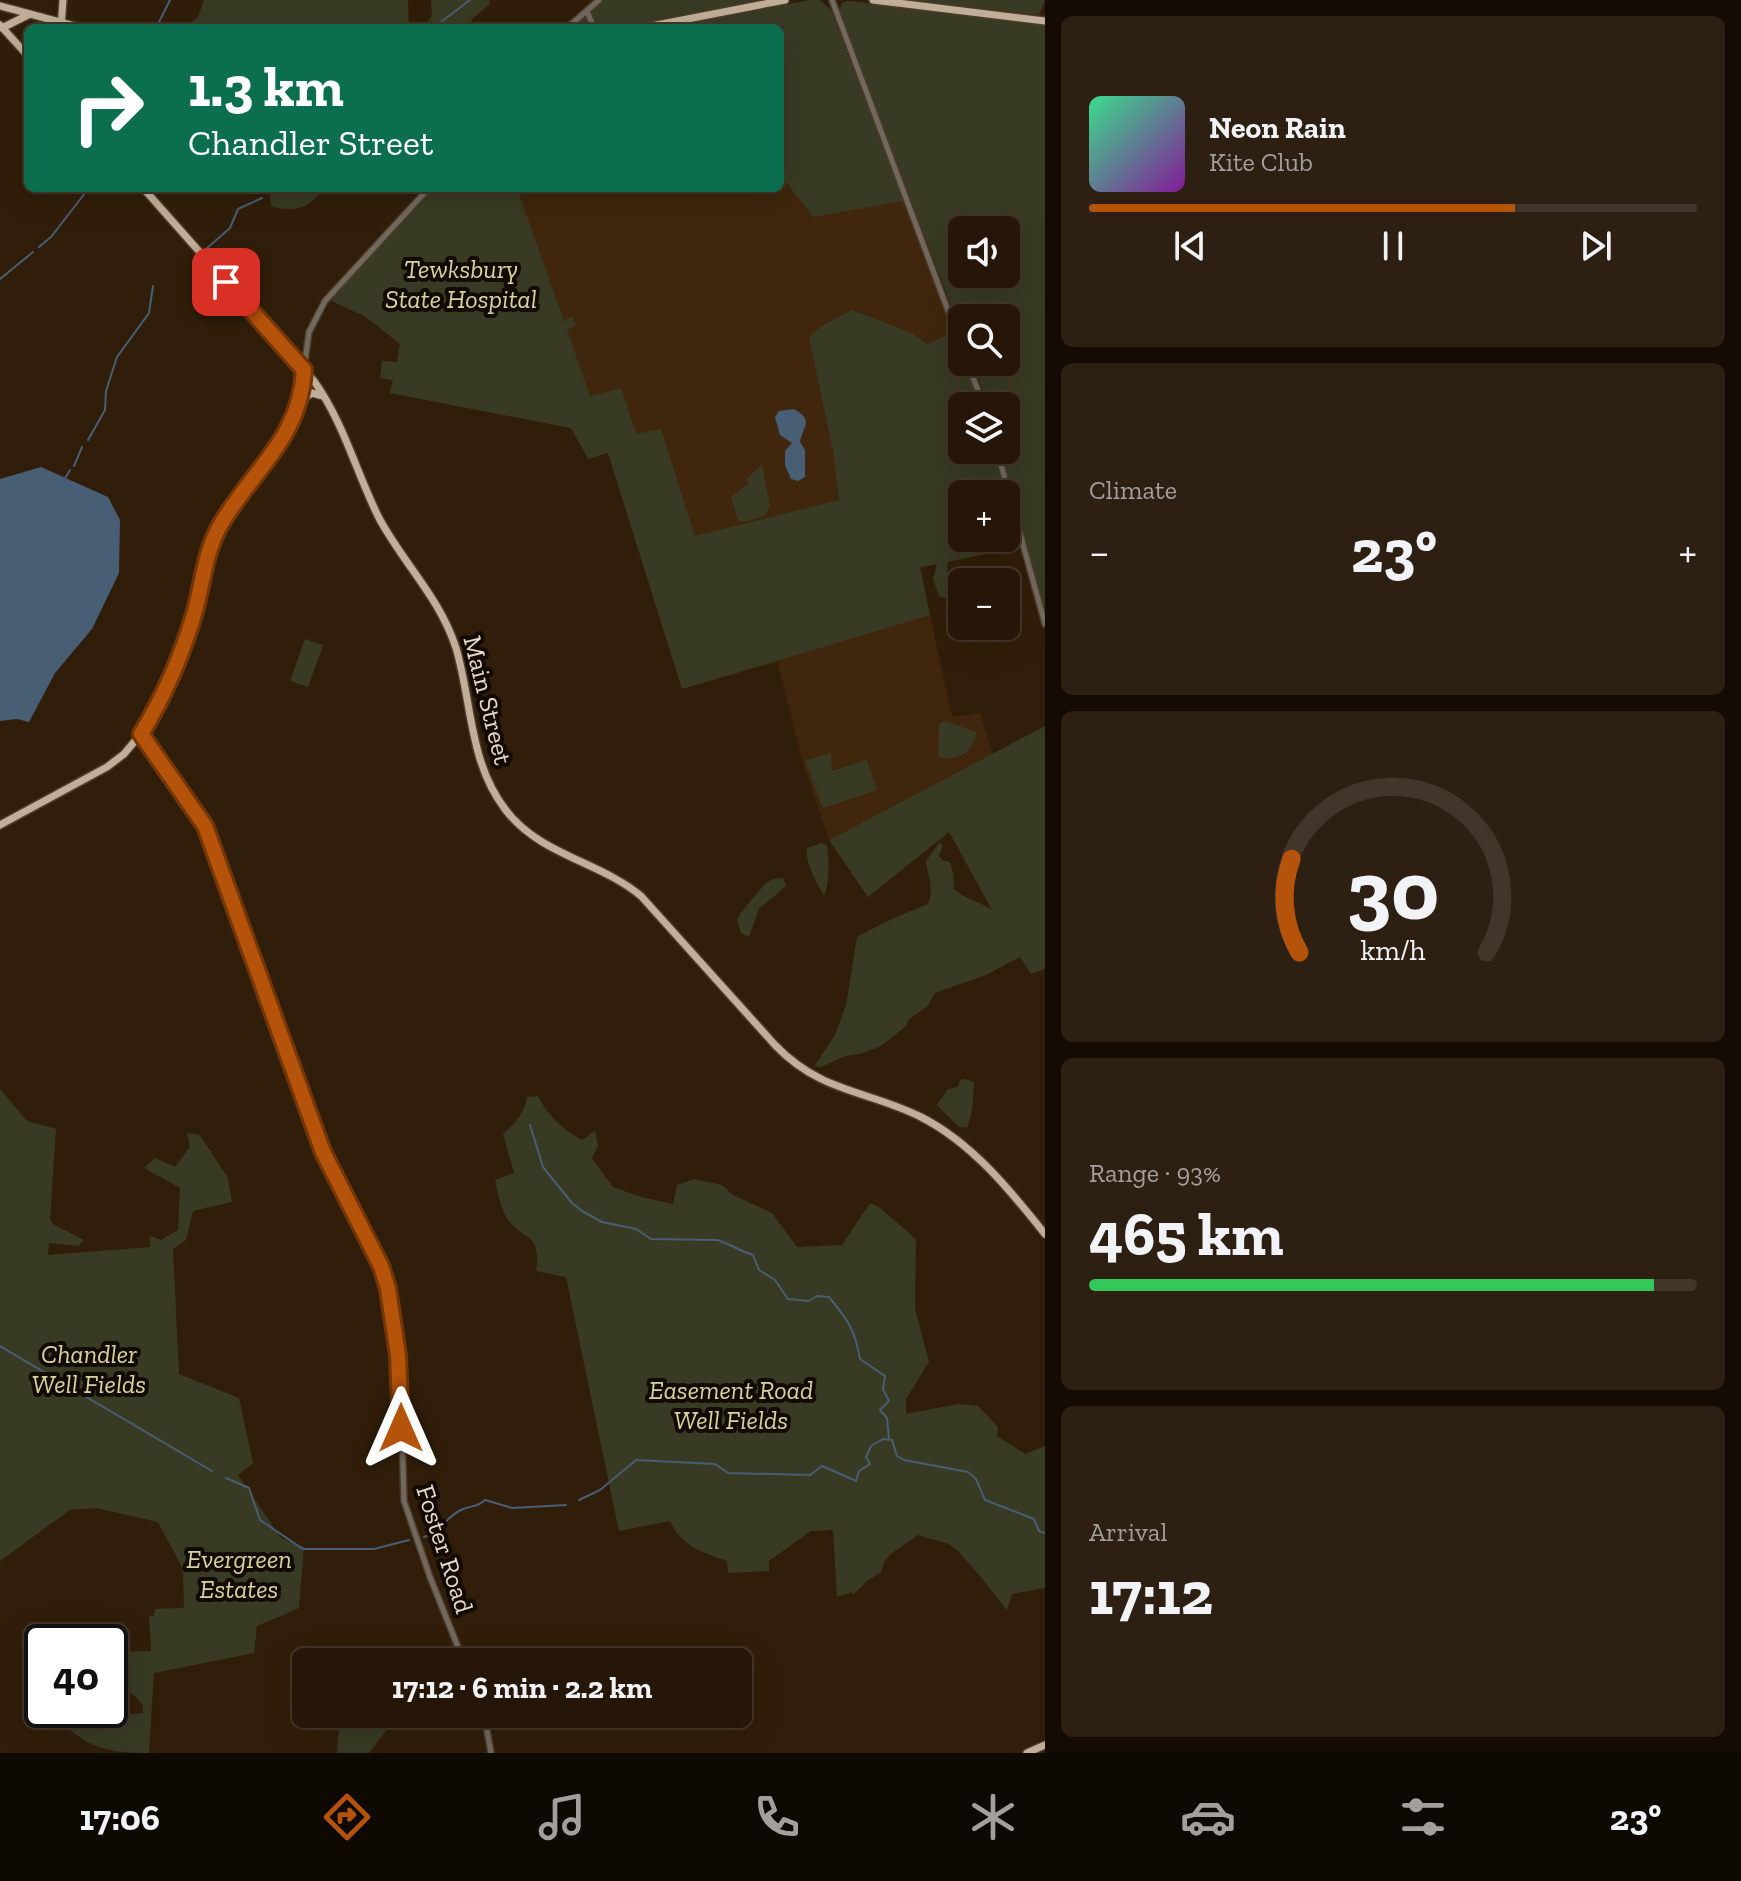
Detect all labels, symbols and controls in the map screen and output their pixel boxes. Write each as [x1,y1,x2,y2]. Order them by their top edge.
text: 1.3 km [188,53,344,120]
icon: right [56,56,160,160]
text: Neon Rain [1209,110,1346,146]
text: Chandler Street [188,121,433,164]
text: Kite Club [1209,146,1313,178]
map controls [948,216,1020,640]
button: sound [948,216,1020,288]
icon: previous [1168,224,1212,268]
icon: pause [1371,224,1415,268]
icon: next [1574,224,1618,268]
pin [192,248,260,316]
park label: Tewksbury State Hospital [385,253,537,315]
icon: arrive [204,260,248,304]
button: search [948,304,1020,376]
button: layers [948,392,1020,464]
text: Climate [1089,474,1177,506]
button: + [948,480,1020,552]
text: 23° [1351,515,1437,587]
text: − [1089,525,1110,578]
text: + [1678,525,1697,578]
button: − [948,568,1020,640]
street label: Main Street [457,632,520,768]
text: 30 [1347,839,1439,939]
text: km/h [1360,933,1426,967]
text: Range · 93% [1089,1157,1221,1189]
text: 465 km [1089,1198,1284,1270]
park label: Chandler Well Fields [32,1338,146,1400]
park label: Easement Road Well Fields [649,1374,813,1436]
position arrow [359,1386,443,1470]
street label: Foster Road [409,1481,481,1617]
text: Arrival [1089,1516,1167,1548]
park label: Evergreen Estates [186,1543,292,1605]
text: 17:12 [1089,1557,1213,1629]
speed limit sign: 40 [24,1624,128,1728]
text: 17:12 · 6 min · 2.2 km [392,1670,652,1706]
icon: directions [319,1789,375,1845]
icon: music [534,1789,590,1845]
icon: phone [749,1789,805,1845]
icon: climate [965,1789,1021,1845]
icon: car [1180,1789,1236,1845]
icon: filters [1395,1789,1451,1845]
text: 17:06 [80,1796,160,1839]
text: 23° [1610,1796,1661,1839]

